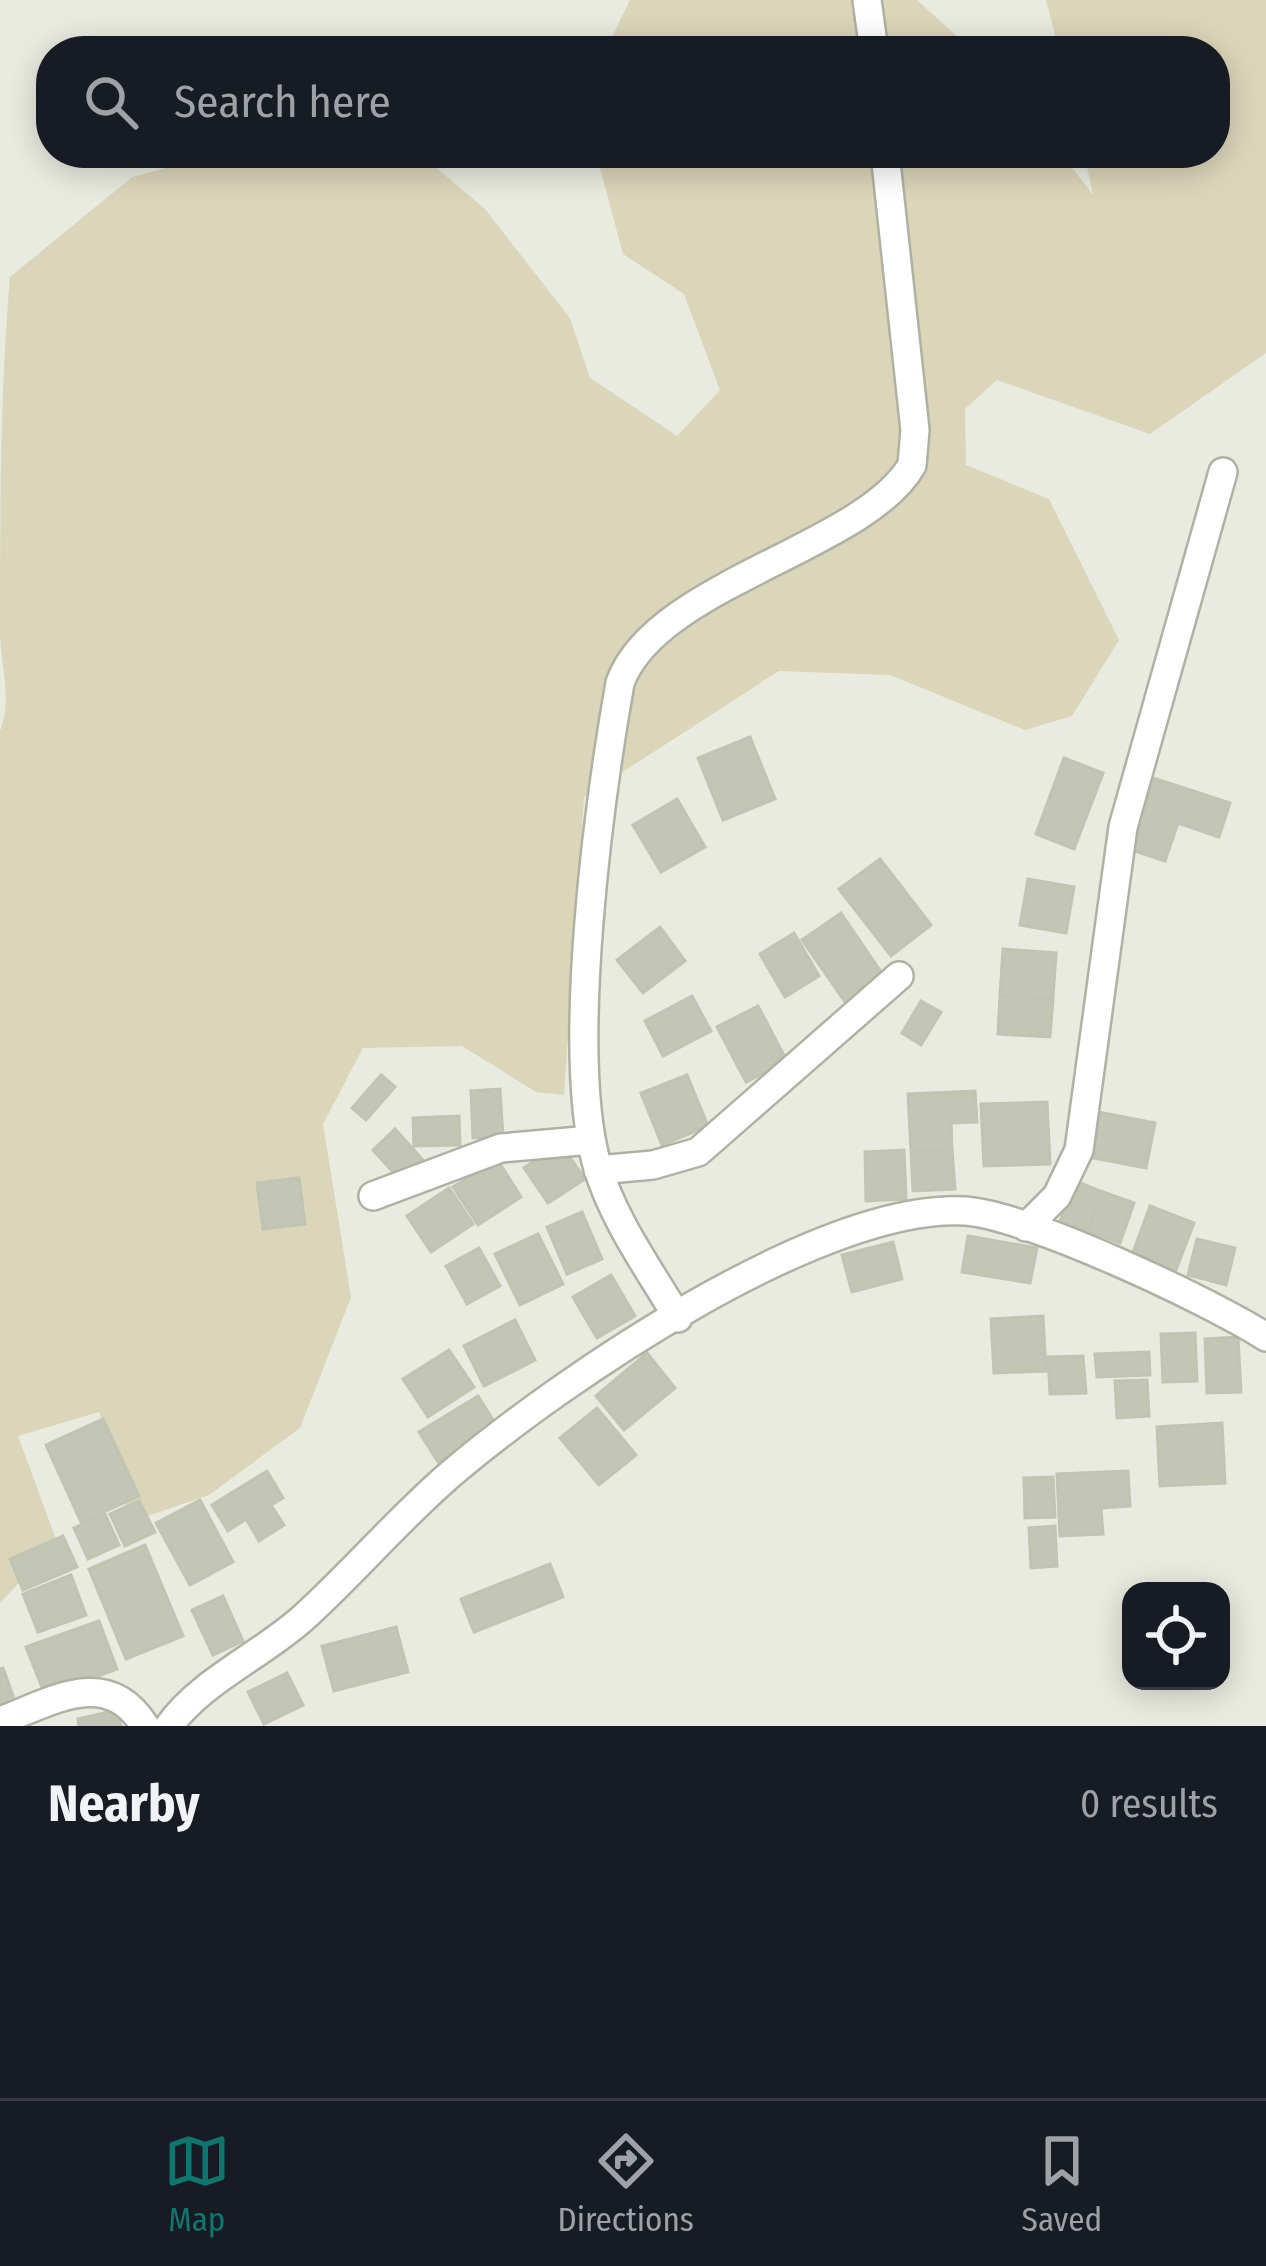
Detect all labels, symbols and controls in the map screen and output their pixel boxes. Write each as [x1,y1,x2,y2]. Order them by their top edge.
search box [36,36,1230,168]
icon: search [78,69,144,135]
text: Search here [174,75,391,129]
map controls [1122,1582,1230,1690]
button: locate [1122,1582,1230,1690]
text: Nearby [48,1773,200,1835]
text: 0 results [1080,1781,1218,1827]
tab: Map [164,2128,230,2240]
tab: Directions [557,2128,694,2240]
tab: Saved [1022,2128,1102,2240]

